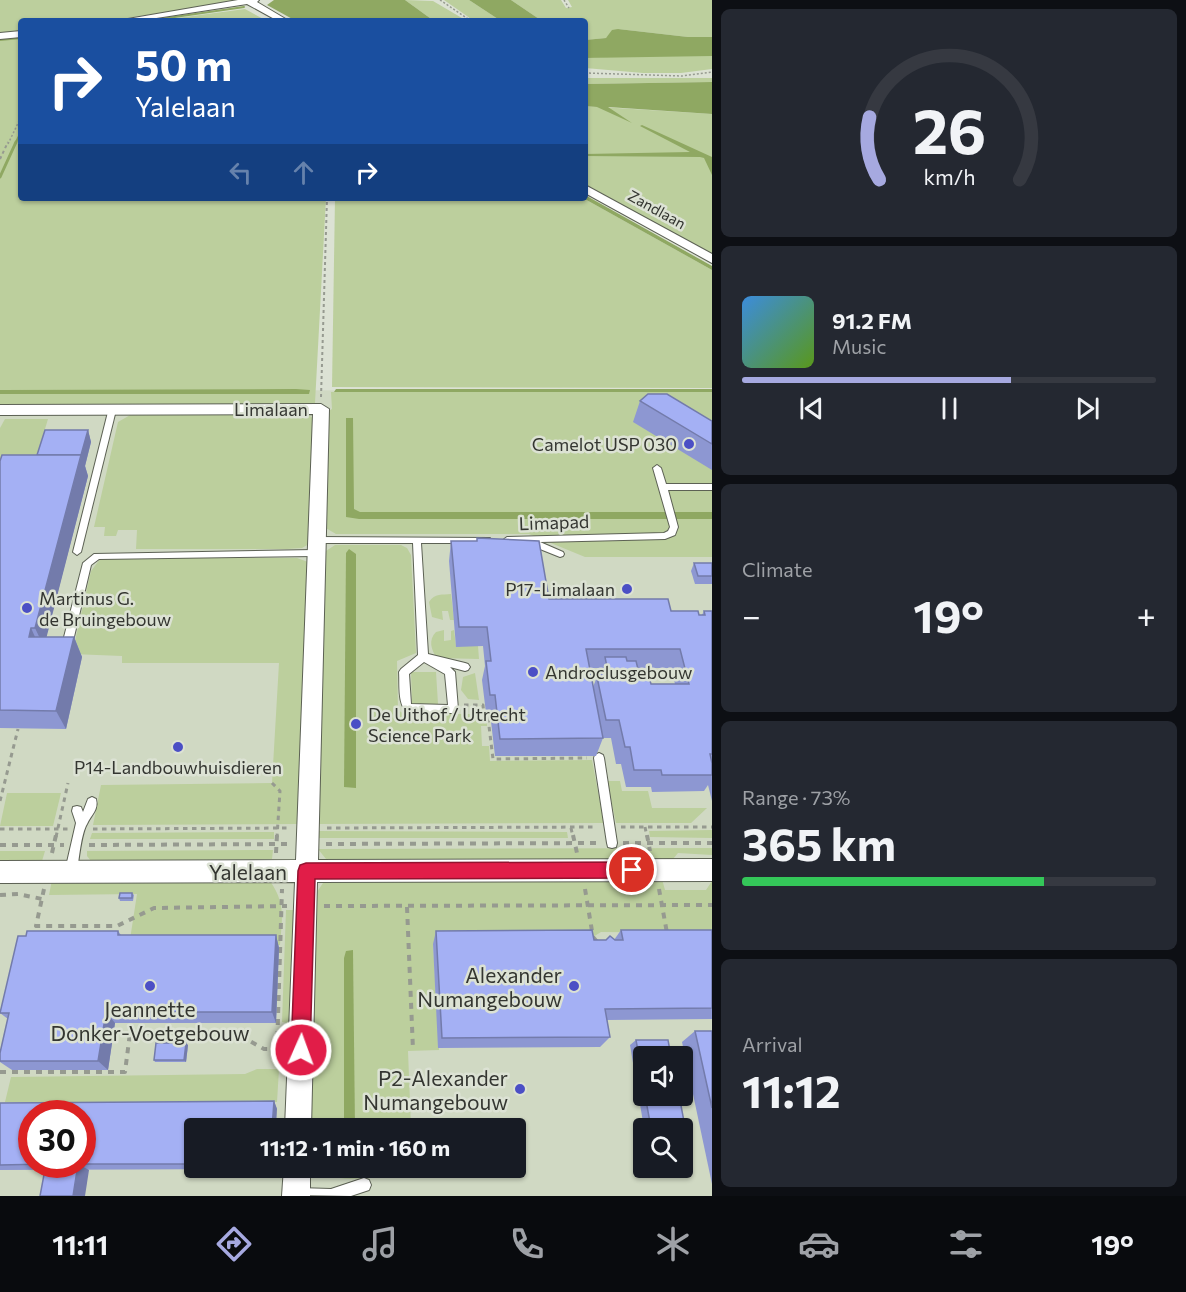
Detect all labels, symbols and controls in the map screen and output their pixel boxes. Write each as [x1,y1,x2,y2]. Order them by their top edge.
text: 50 m [135,38,232,90]
icon: right [36,42,114,120]
text: Yalelaan [135,90,236,123]
text: 26 [912,91,986,167]
icon: left [224,156,257,189]
icon: ahead [287,156,320,189]
icon: right [350,156,383,189]
text: km/h [923,164,975,190]
street label: Zandlaan [625,186,689,232]
text: 91.2 FM [832,307,912,334]
text: Music [832,334,886,358]
icon: previous [795,392,828,425]
icon: pause [933,392,966,425]
icon: next [1071,392,1104,425]
street label: Limalaan [234,398,308,420]
place label: Camelot USP 030 [532,433,677,455]
marker: Camelot USP 030 [682,437,696,451]
street label: Limapad [518,510,590,534]
text: Climate [742,557,812,581]
place label: P17-Limalaan [505,578,615,600]
marker: P17-Limalaan [620,582,634,596]
place label: Martinus G. de Bruingebouw [39,587,171,630]
text: 19° [913,587,984,642]
text: − [742,594,761,635]
text: + [1137,594,1156,635]
marker: Martinus G. de Bruingebouw [20,601,34,615]
place label: Androclusgebouw [545,661,692,683]
marker: Androclusgebouw [526,665,540,679]
place label: De Uithof / Utrecht Science Park [368,703,526,746]
marker: De Uithof / Utrecht Science Park [349,717,363,731]
marker: P14-Landbouwhuisdieren [171,740,185,754]
place label: P14-Landbouwhuisdieren [74,756,282,778]
text: Range · 73% [742,785,850,809]
text: 365 km [742,815,896,870]
pin [606,844,657,895]
icon: arrive [615,853,648,886]
street label: Yalelaan [209,859,287,884]
place label: Alexander Numangebouw [417,962,562,1011]
marker: Jeannette Donker-Voetgebouw [143,979,157,993]
marker: Alexander Numangebouw [567,979,581,993]
place label: Jeannette Donker-Voetgebouw [51,996,250,1045]
position arrow [269,1018,333,1082]
text: Arrival [742,1032,803,1056]
map controls [633,1046,693,1178]
button: sound [633,1046,693,1106]
text: 11:12 [742,1062,841,1117]
place label: P2-Alexander Numangebouw [363,1065,508,1114]
marker: P2-Alexander Numangebouw [513,1082,527,1096]
speed limit sign: 30 [18,1100,96,1178]
button: search [633,1118,693,1178]
text: 11:12 · 1 min · 160 m [260,1134,450,1161]
icon: directions [213,1223,255,1265]
icon: music [359,1223,401,1265]
icon: phone [506,1223,548,1265]
icon: climate [652,1223,694,1265]
icon: car [798,1223,840,1265]
icon: filters [945,1223,987,1265]
text: 11:11 [52,1228,108,1261]
text: 19° [1091,1228,1134,1261]

